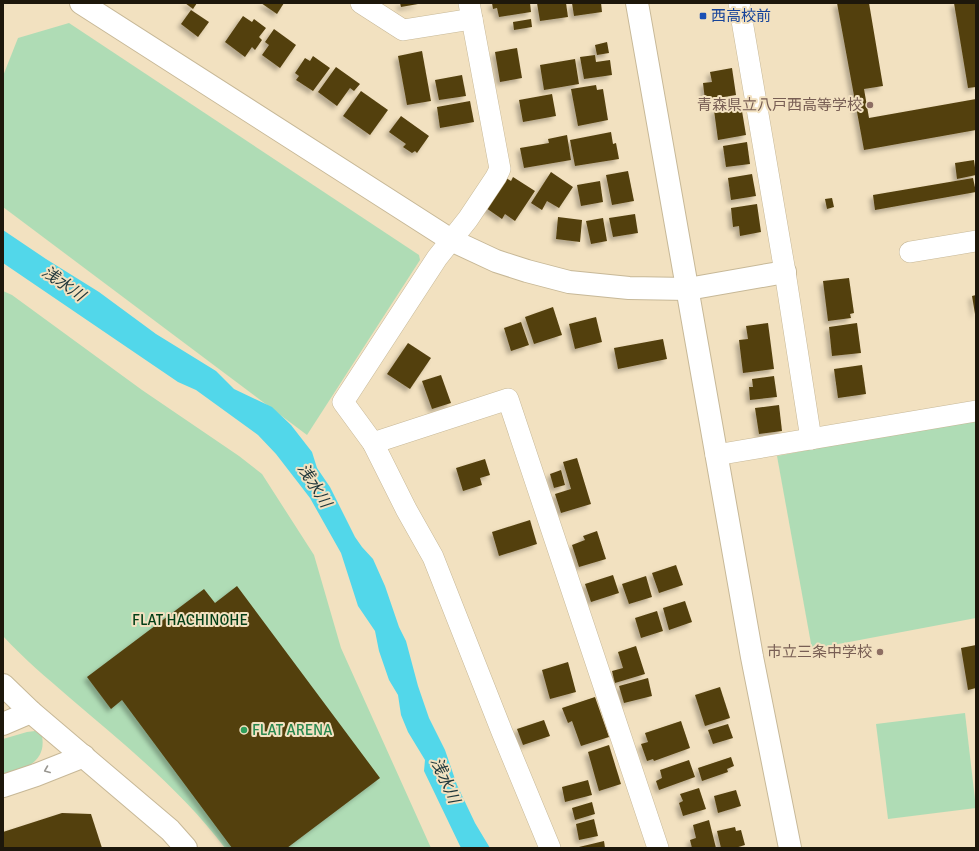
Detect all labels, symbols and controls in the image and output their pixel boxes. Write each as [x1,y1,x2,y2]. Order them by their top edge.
place label: 西高校前 [711,7,771,25]
marker: 西高校前 [698,11,708,21]
place label: 青森県立八戸西高等学校 [697,96,862,114]
marker: 青森県立八戸西高等学校 [865,100,875,110]
water label: 浅水川 [38,262,90,307]
water label: 浅水川 [293,460,336,513]
park label: FLAT HACHINOHE [132,611,248,629]
place label: 市立三条中学校 [767,643,872,661]
marker: 市立三条中学校 [875,647,885,657]
place label: FLAT ARENA [252,721,333,739]
marker: FLAT ARENA [239,725,249,735]
water label: 浅水川 [426,754,465,808]
one-way arrow [44,765,52,773]

